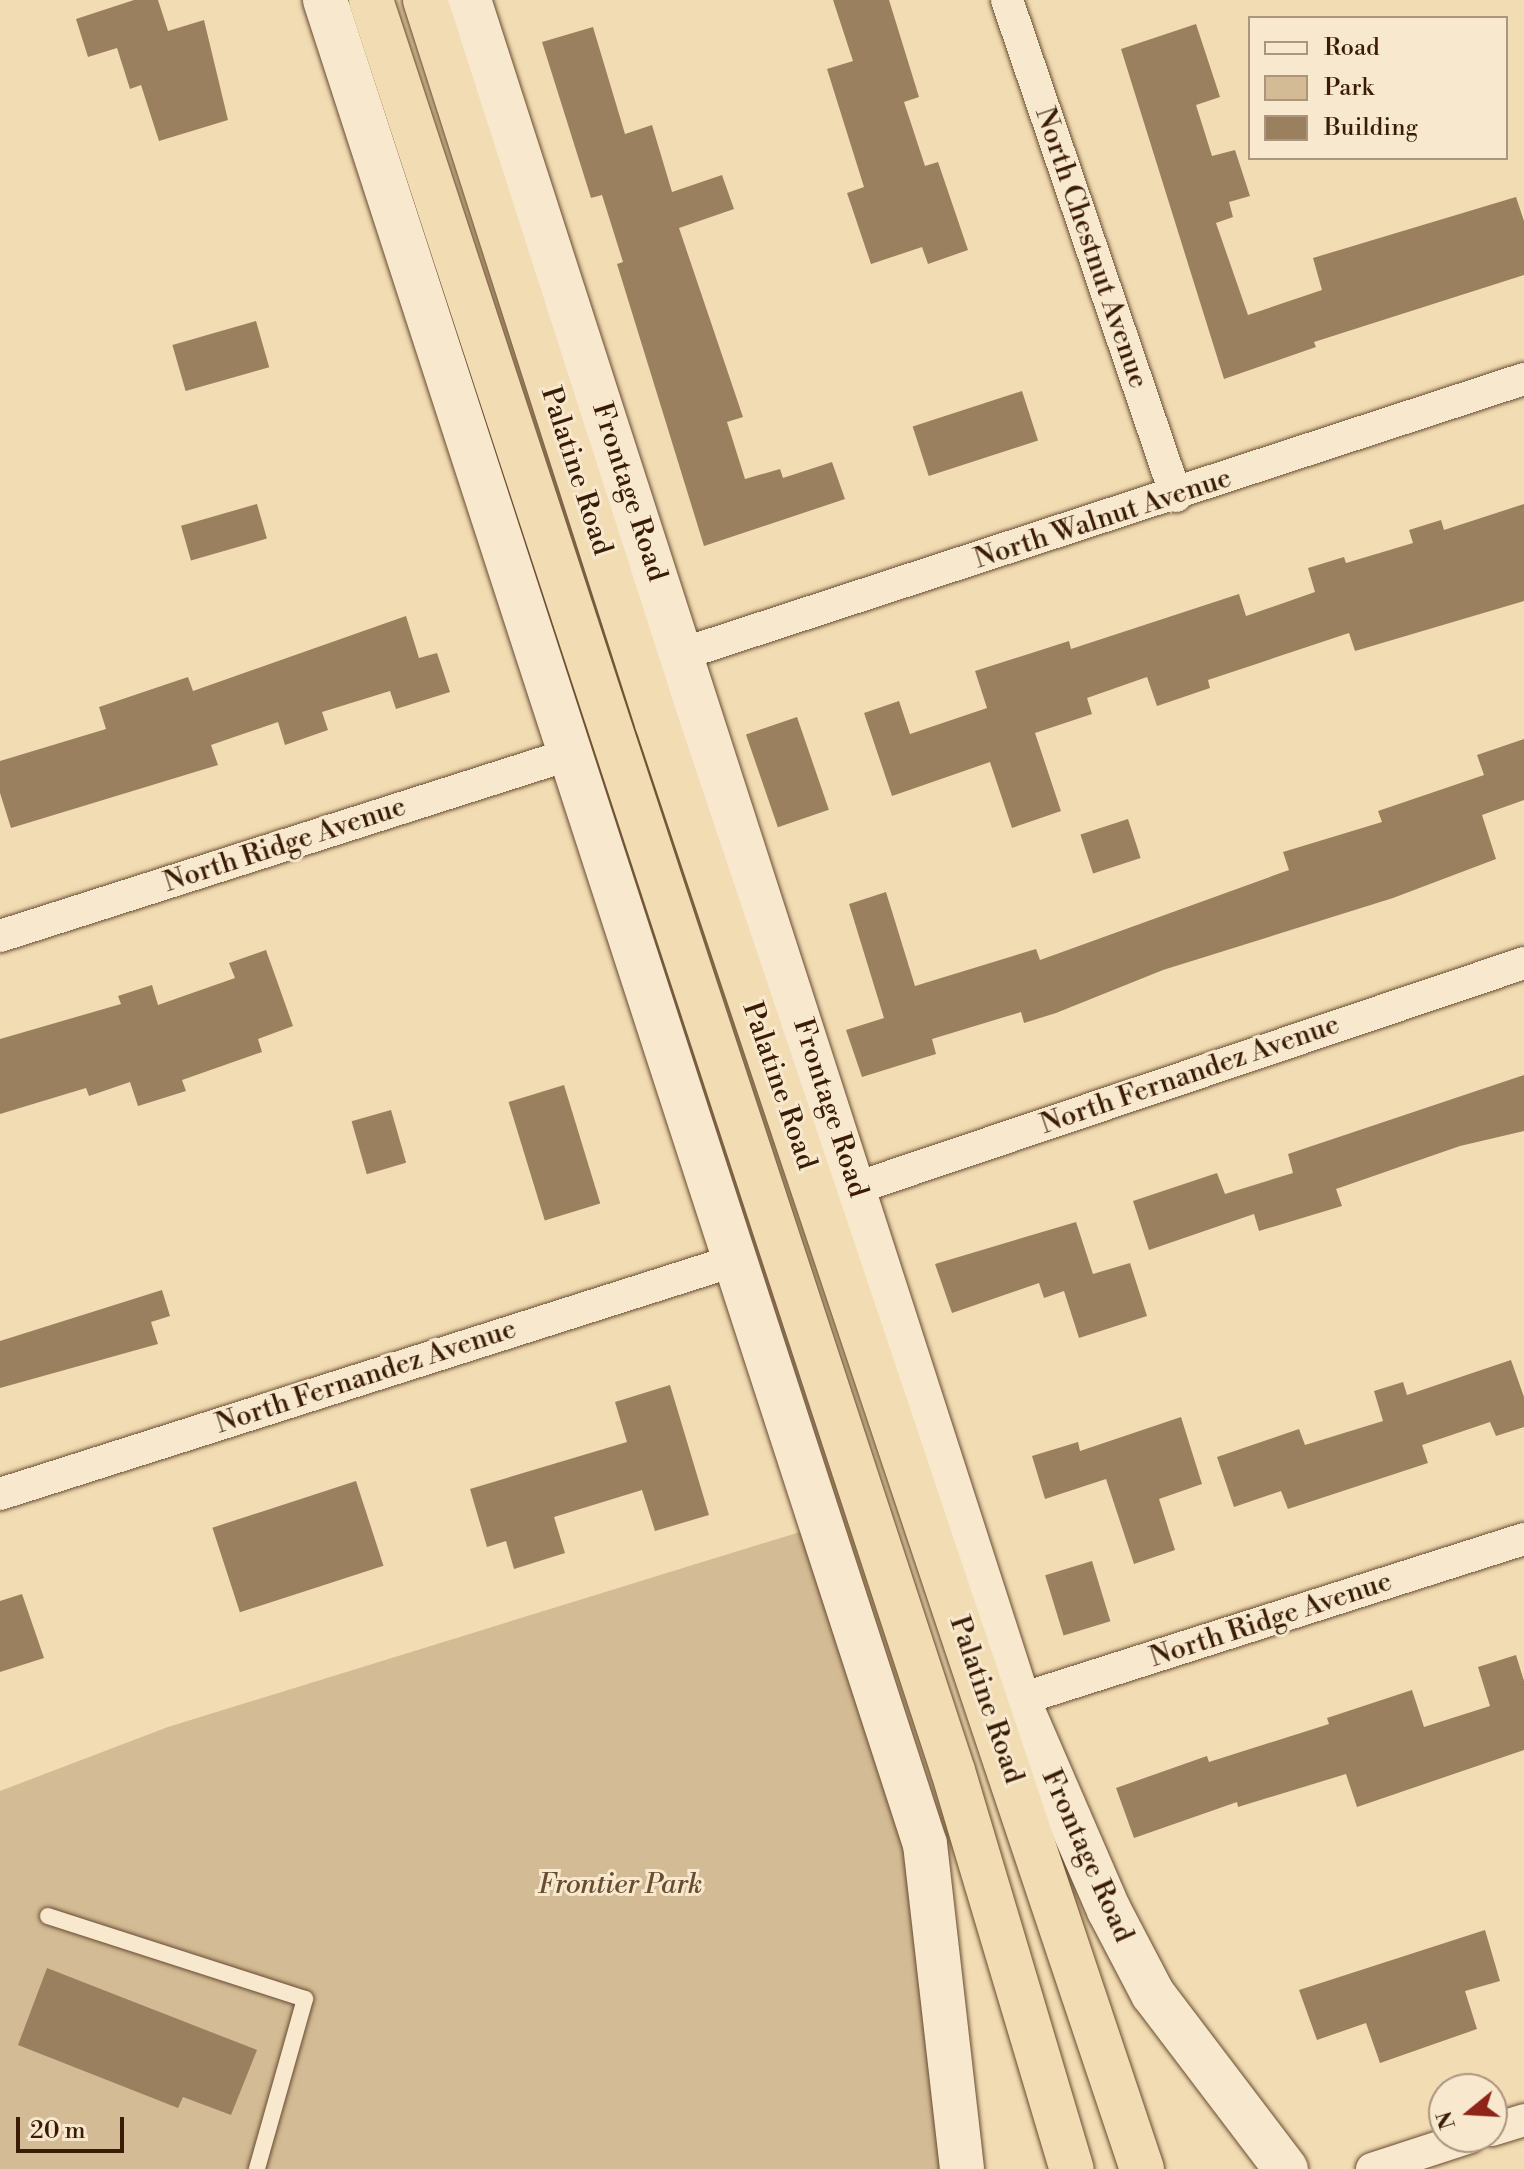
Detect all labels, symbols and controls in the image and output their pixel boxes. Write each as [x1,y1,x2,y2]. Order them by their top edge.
legend [1248,16,1508,160]
text: Road [1324,33,1380,63]
text: Park [1324,73,1374,103]
street label: North Chestnut Avenue [1027,103,1155,393]
text: Building [1324,113,1418,143]
street label: Palatine Road [533,383,619,559]
street label: Frontage Road [584,398,674,586]
street label: North Walnut Avenue [970,462,1236,576]
street label: North Ridge Avenue [160,790,410,900]
street label: Palatine Road [735,998,823,1174]
street label: North Fernandez Avenue [1036,1008,1344,1142]
street label: Frontage Road [785,1014,875,1202]
street label: North Fernandez Avenue [211,1312,521,1442]
street label: North Ridge Avenue [1146,1565,1396,1675]
street label: Palatine Road [942,1612,1030,1788]
street label: Frontage Road [1034,1764,1140,1948]
park label: Frontier Park [538,1868,702,1902]
north arrow [1428,2073,1508,2153]
scale bar [20,2101,128,2151]
text: N [1431,2108,1462,2132]
text: 20 m [30,2116,86,2146]

